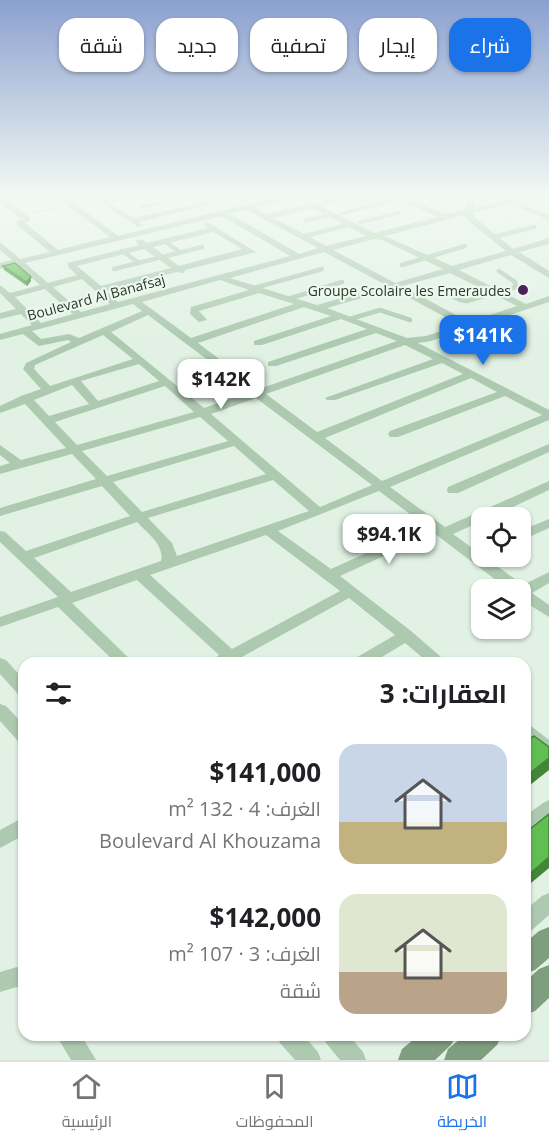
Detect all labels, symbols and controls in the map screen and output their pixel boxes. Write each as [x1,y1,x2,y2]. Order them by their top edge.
chip: شقة [59,18,144,72]
chip: جديد [156,18,238,72]
chip: تصفية [250,18,347,72]
chip: إيجار [359,18,437,72]
chip: شراء [449,18,531,72]
street label: Boulevard Al Banafsaj [25,269,167,325]
place label: Groupe Scolaire les Emeraudes [308,281,511,300]
marker: Groupe Scolaire les Emeraudes [516,283,530,297]
pin: $141K [441,315,525,366]
text: $141K [453,321,513,348]
pin: $142K [179,359,263,410]
text: $142K [191,365,251,392]
map controls [471,507,531,639]
button: locate [471,507,531,567]
pin: $94.1K [340,514,438,565]
text: $94.1K [357,520,421,547]
button: layers [471,579,531,639]
text: العقارات: 3 [380,675,507,711]
icon: filters [42,677,75,710]
text: $141,000 [210,754,321,790]
icon: home [387,768,459,840]
text: الغرف: 4 · 132 m² [168,795,321,822]
text: Boulevard Al Khouzama [99,827,321,854]
text: $142,000 [210,899,321,935]
icon: home [387,918,459,990]
text: الغرف: 3 · 107 m² [168,940,321,967]
text: شقة [280,977,321,1004]
tab: الرئيسية [62,1070,112,1136]
tab: المحفوظات [236,1070,314,1136]
tab: الخريطة [437,1070,487,1136]

